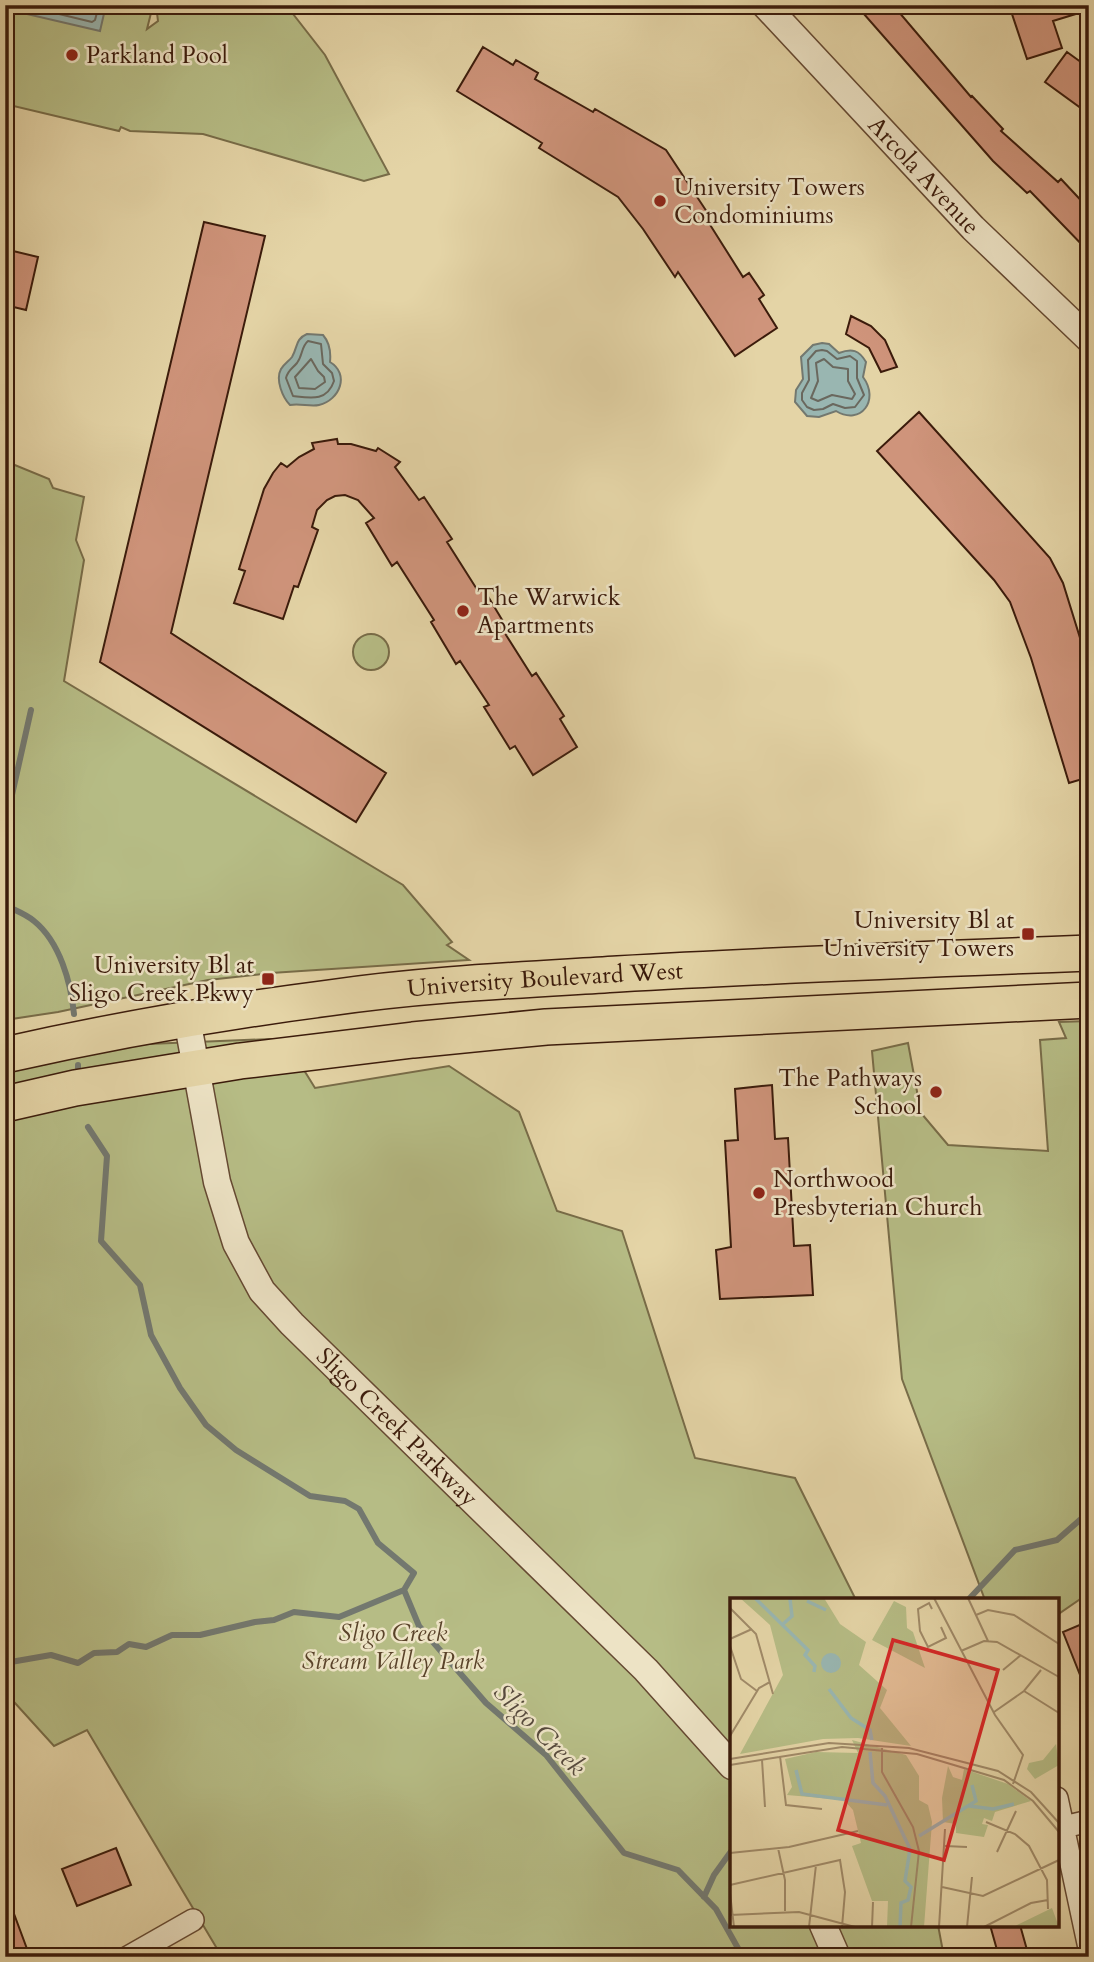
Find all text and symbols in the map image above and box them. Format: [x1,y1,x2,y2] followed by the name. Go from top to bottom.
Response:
[86,39,228,72] place label: Parkland Pool
[64,47,80,63] marker: Parkland Pool
[860,109,987,242] street label: Arcola Avenue
[674,171,865,232] place label: University Towers Condominiums
[652,193,668,209] marker: University Towers Condominiums
[477,581,621,642] place label: The Warwick Apartments
[455,603,471,619] marker: The Warwick Apartments
[823,904,1014,965] place label: University Bl at University Towers
[1020,926,1036,942] marker: University Bl at University Towers
[69,949,254,1010] place label: University Bl at Sligo Creek Pkwy
[406,954,684,1005] street label: University Boulevard West
[260,971,276,987] marker: University Bl at Sligo Creek Pkwy
[778,1062,922,1123] place label: The Pathways School
[928,1084,944,1100] marker: The Pathways School
[773,1163,982,1224] place label: Northwood Presbyterian Church
[751,1185,767,1201] marker: Northwood Presbyterian Church
[309,1340,485,1514] street label: Sligo Creek Parkway
[730,1598,1059,1927] inset map
[302,1617,484,1678] park label: Sligo Creek Stream Valley Park
[486,1675,594,1784] water label: Sligo Creek

